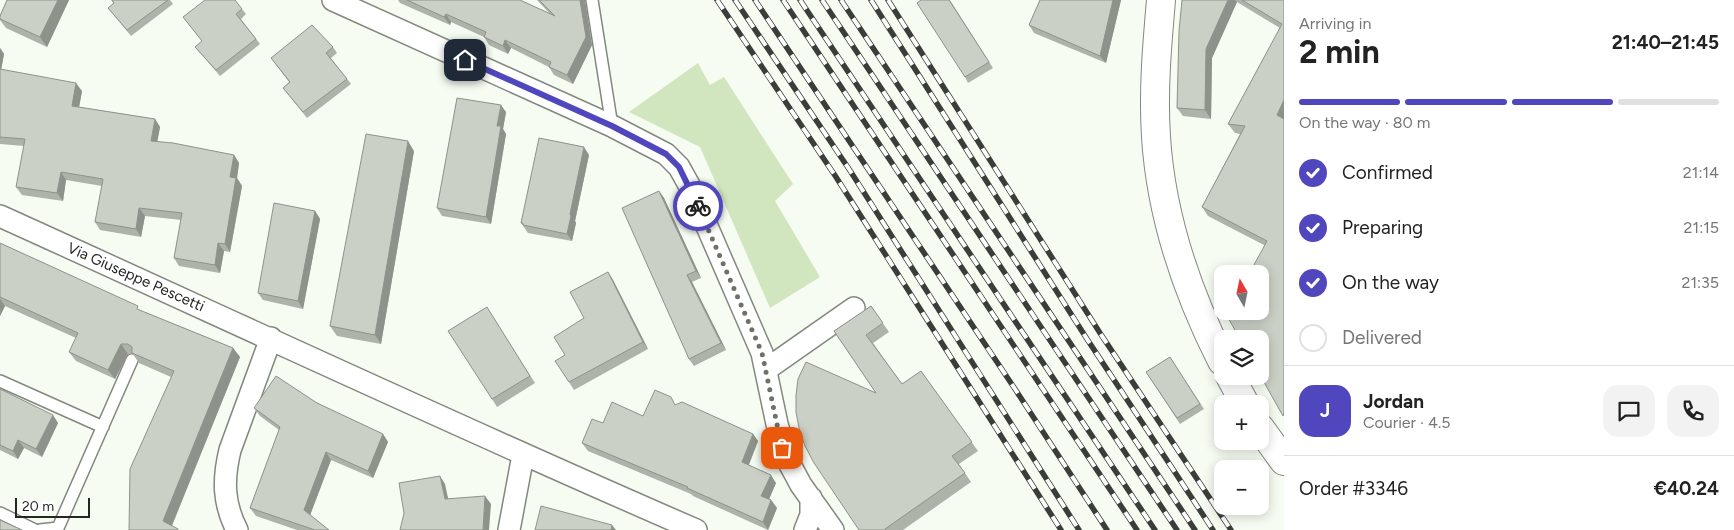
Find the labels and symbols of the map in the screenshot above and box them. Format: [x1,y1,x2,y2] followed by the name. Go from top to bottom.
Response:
[444,39,486,81] pin
[673,181,723,231] courier
[65,239,207,315] street label: Via Giuseppe Pescetti
[1214,265,1269,320] north arrow
[761,427,803,469] pin
[15,495,90,518] scale bar

